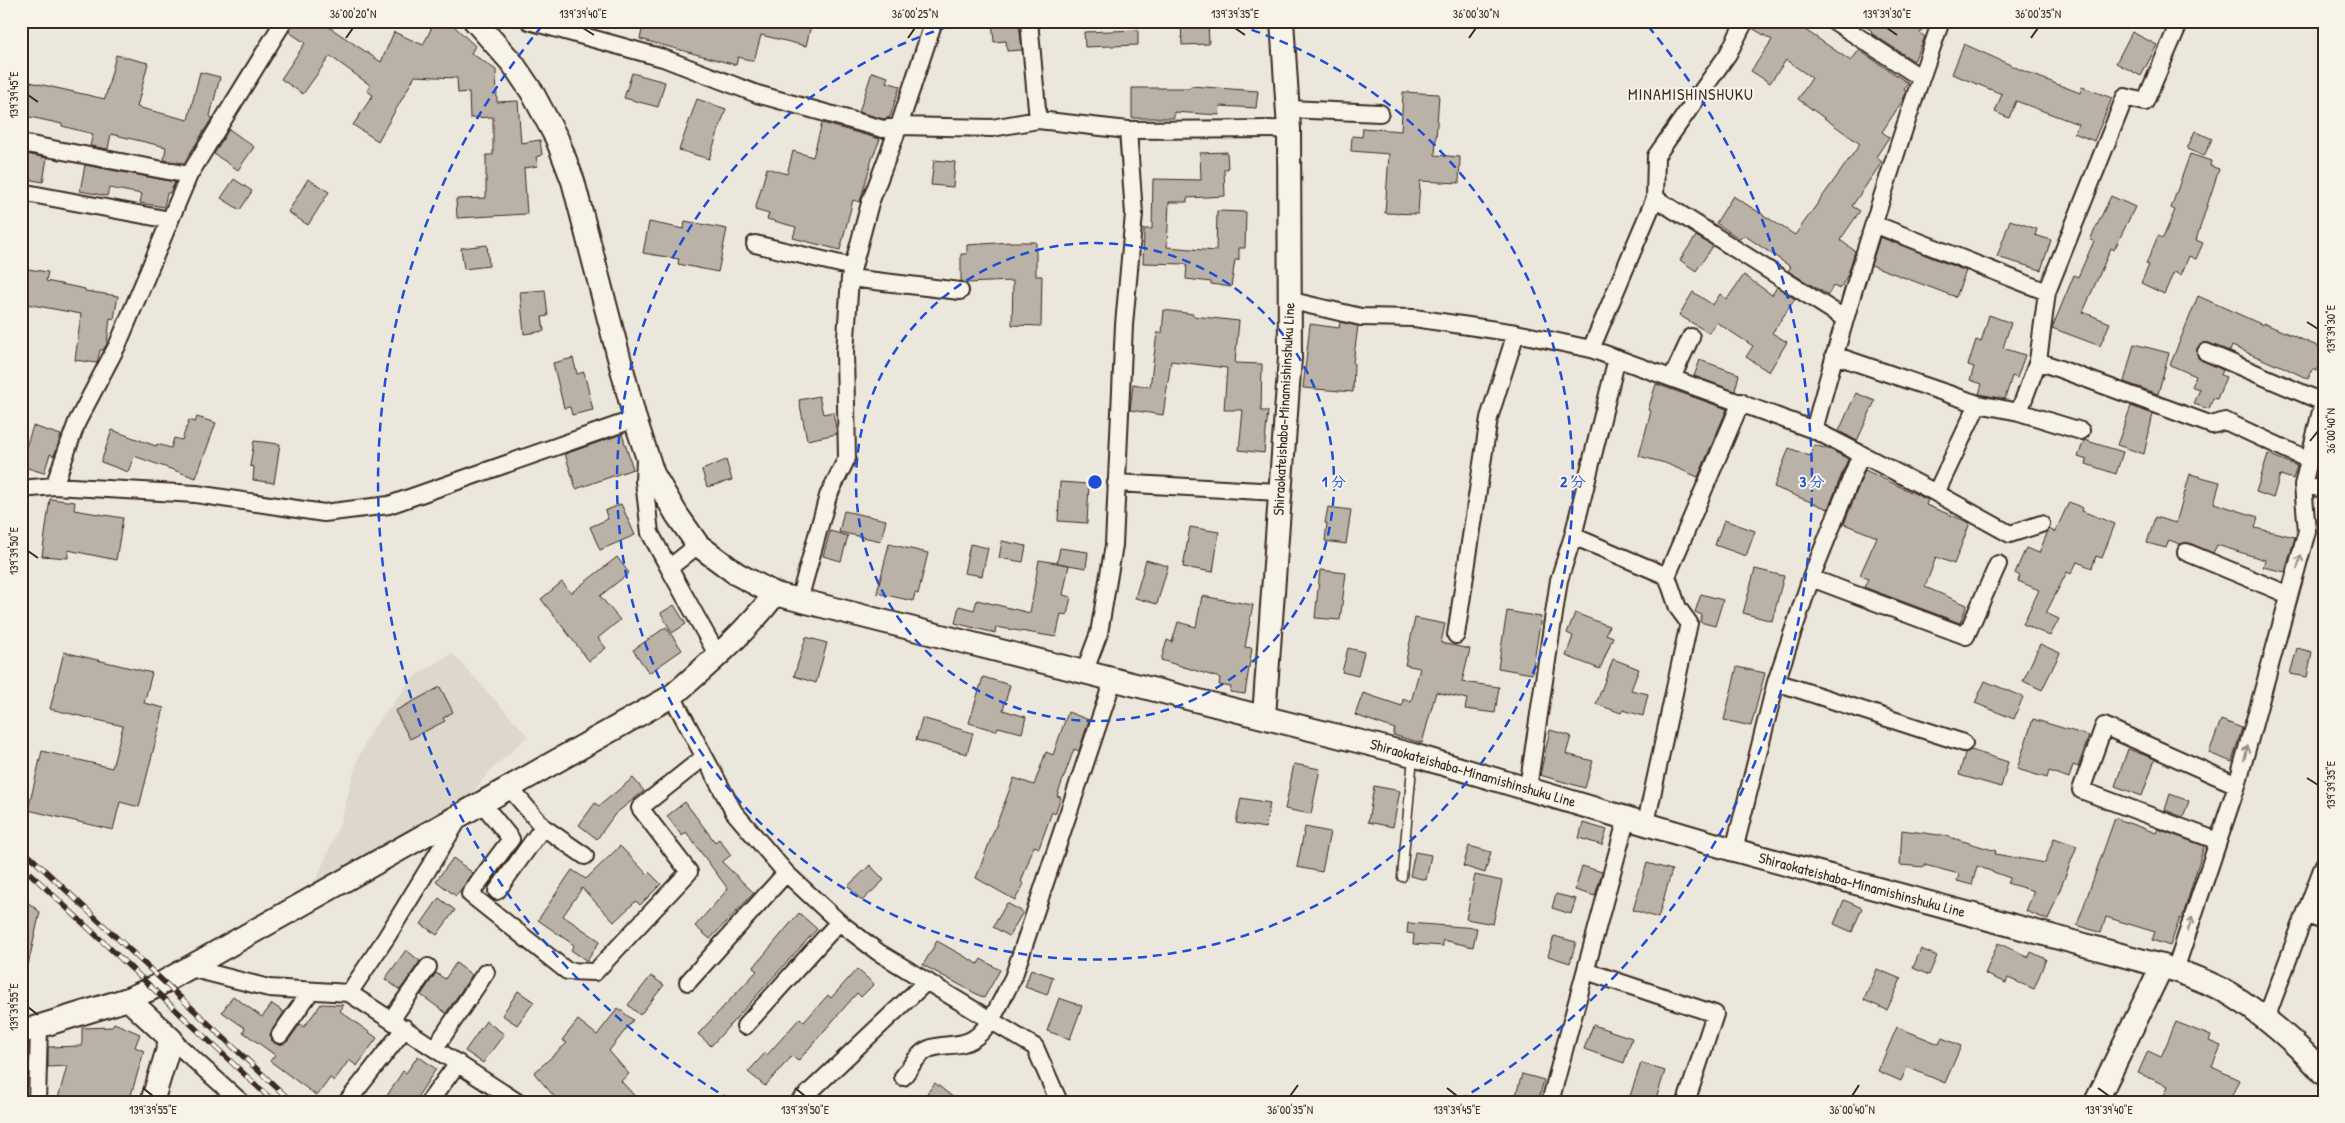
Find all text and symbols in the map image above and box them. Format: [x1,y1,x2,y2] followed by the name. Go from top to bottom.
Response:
[330,5,376,22] text: 36°00'20"N
[559,5,607,22] text: 139°39'40"E
[892,5,938,22] text: 36°00'25"N
[1211,5,1260,22] text: 139°39'35"E
[1453,5,1499,22] text: 36°00'30"N
[1863,5,1912,22] text: 139°39'30"E
[2015,5,2061,22] text: 36°00'35"N
[5,71,22,119] text: 139°39'45"E
[1628,83,1754,105] district label: MINAMISHINSHUKU
[1267,302,1300,516] street label: Shiraokateishaba-Minamishinshuku Line
[2322,304,2339,353] text: 139°39'30"E
[2322,408,2339,454] text: 36°00'40"N
[1322,471,1346,492] text: 1 分
[1560,471,1586,492] text: 2 分
[1799,471,1825,492] text: 3 分
[1086,473,1104,491] centre of rings
[5,526,22,575] text: 139°39'50"E
[2294,555,2304,571] one-way arrow
[1368,733,1578,812] street label: Shiraokateishaba-Minamishinshuku Line
[2242,745,2252,761] one-way arrow
[2322,760,2339,809] text: 139°39'35"E
[1757,847,1968,922] street label: Shiraokateishaba-Minamishinshuku Line
[2185,916,2195,932] one-way arrow
[5,982,22,1031] text: 139°39'55"E
[129,1101,178,1118] text: 139°39'55"E
[781,1101,830,1118] text: 139°39'50"E
[1267,1101,1313,1118] text: 36°00'35"N
[1433,1101,1481,1118] text: 139°39'45"E
[1829,1101,1875,1118] text: 36°00'40"N
[2085,1101,2133,1118] text: 139°39'40"E

